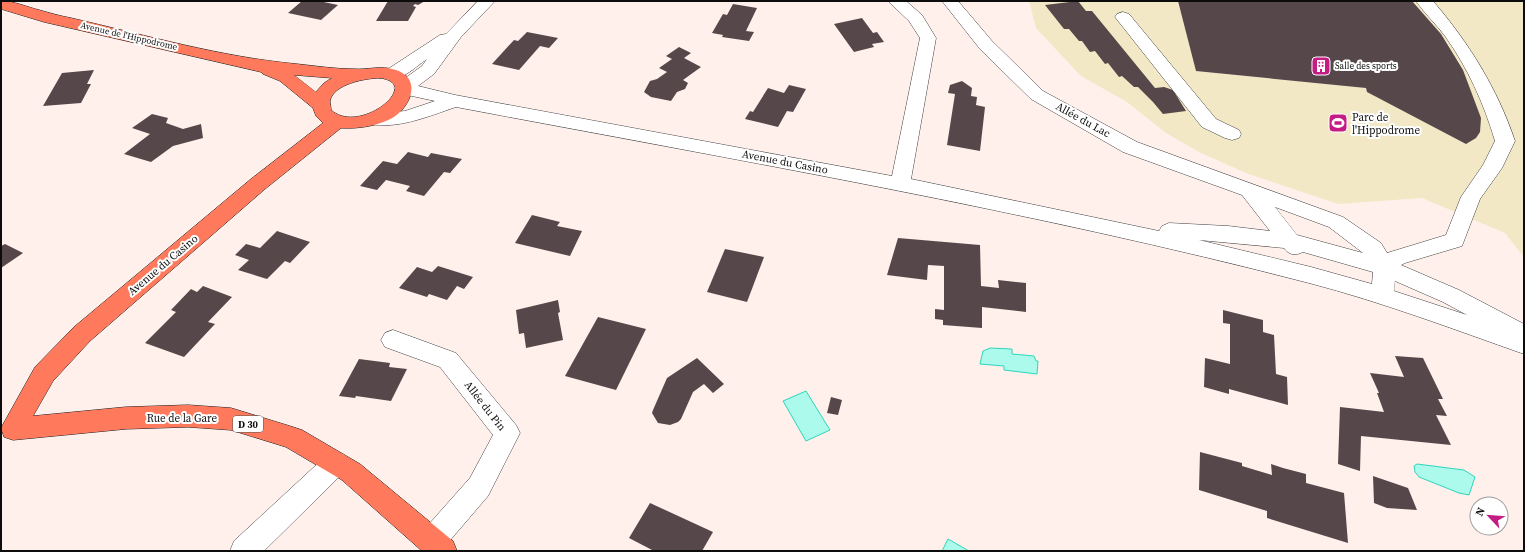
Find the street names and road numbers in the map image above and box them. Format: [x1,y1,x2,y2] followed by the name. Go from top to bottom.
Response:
[79,19,179,53] street label: Avenue de l'Hippodrome
[1053,99,1114,141] street label: Allée du Lac
[741,146,829,178] street label: Avenue du Casino
[125,231,201,299] street label: Avenue du Casino
[461,378,509,434] street label: Allée du Pin
[147,411,218,426] street label: Rue de la Gare
[233,416,263,432] road number: D 30

